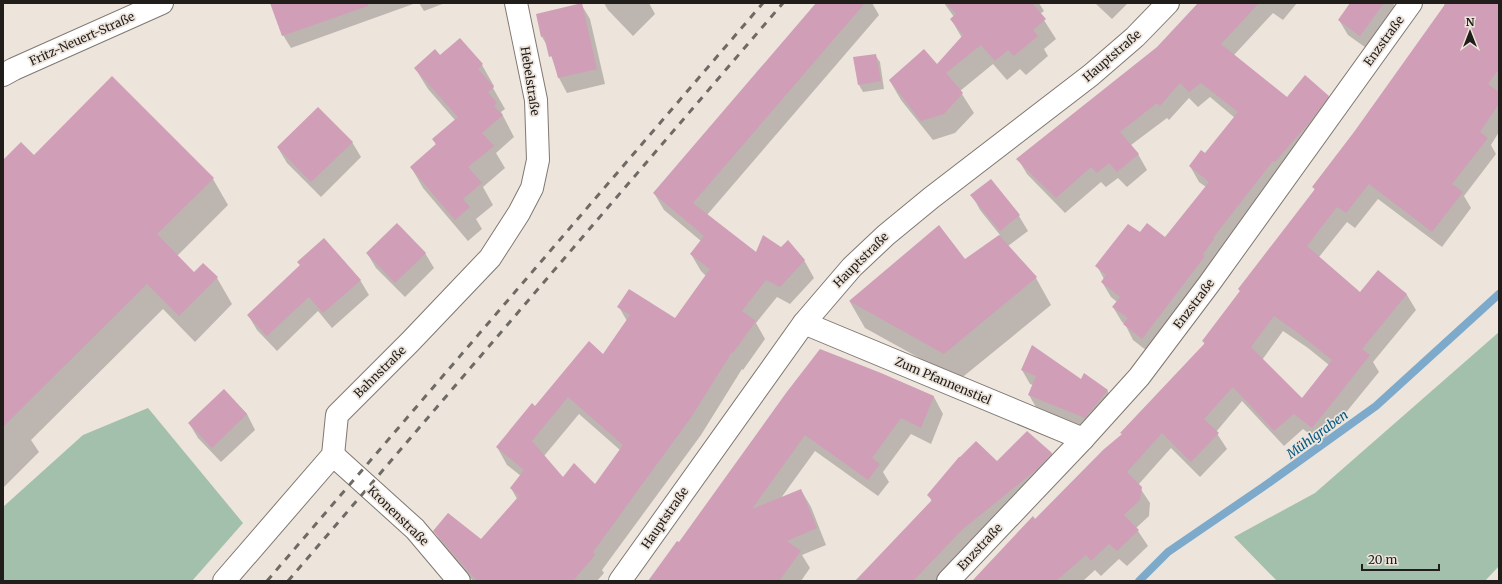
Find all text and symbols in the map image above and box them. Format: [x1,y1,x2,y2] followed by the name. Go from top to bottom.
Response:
[27,9,137,68] street label: Fritz-Neuert-Straße
[1450,12,1490,52] north arrow
[1360,13,1407,69] street label: Enzstraße
[1466,15,1475,29] text: N
[1080,26,1144,85] street label: Hauptstraße
[518,45,543,117] street label: Hebelstraße
[830,229,891,290] street label: Hauptstraße
[1170,276,1217,332] street label: Enzstraße
[351,343,409,401] street label: Bahnstraße
[893,354,994,408] street label: Zum Pfannenstiel
[1282,406,1352,463] water label: Mühlgraben
[365,483,432,549] street label: Kronenstraße
[638,484,691,551] street label: Hauptstraße
[954,520,1005,573] street label: Enzstraße
[1362,546,1439,572] scale bar
[1368,552,1397,567] text: 20 m

